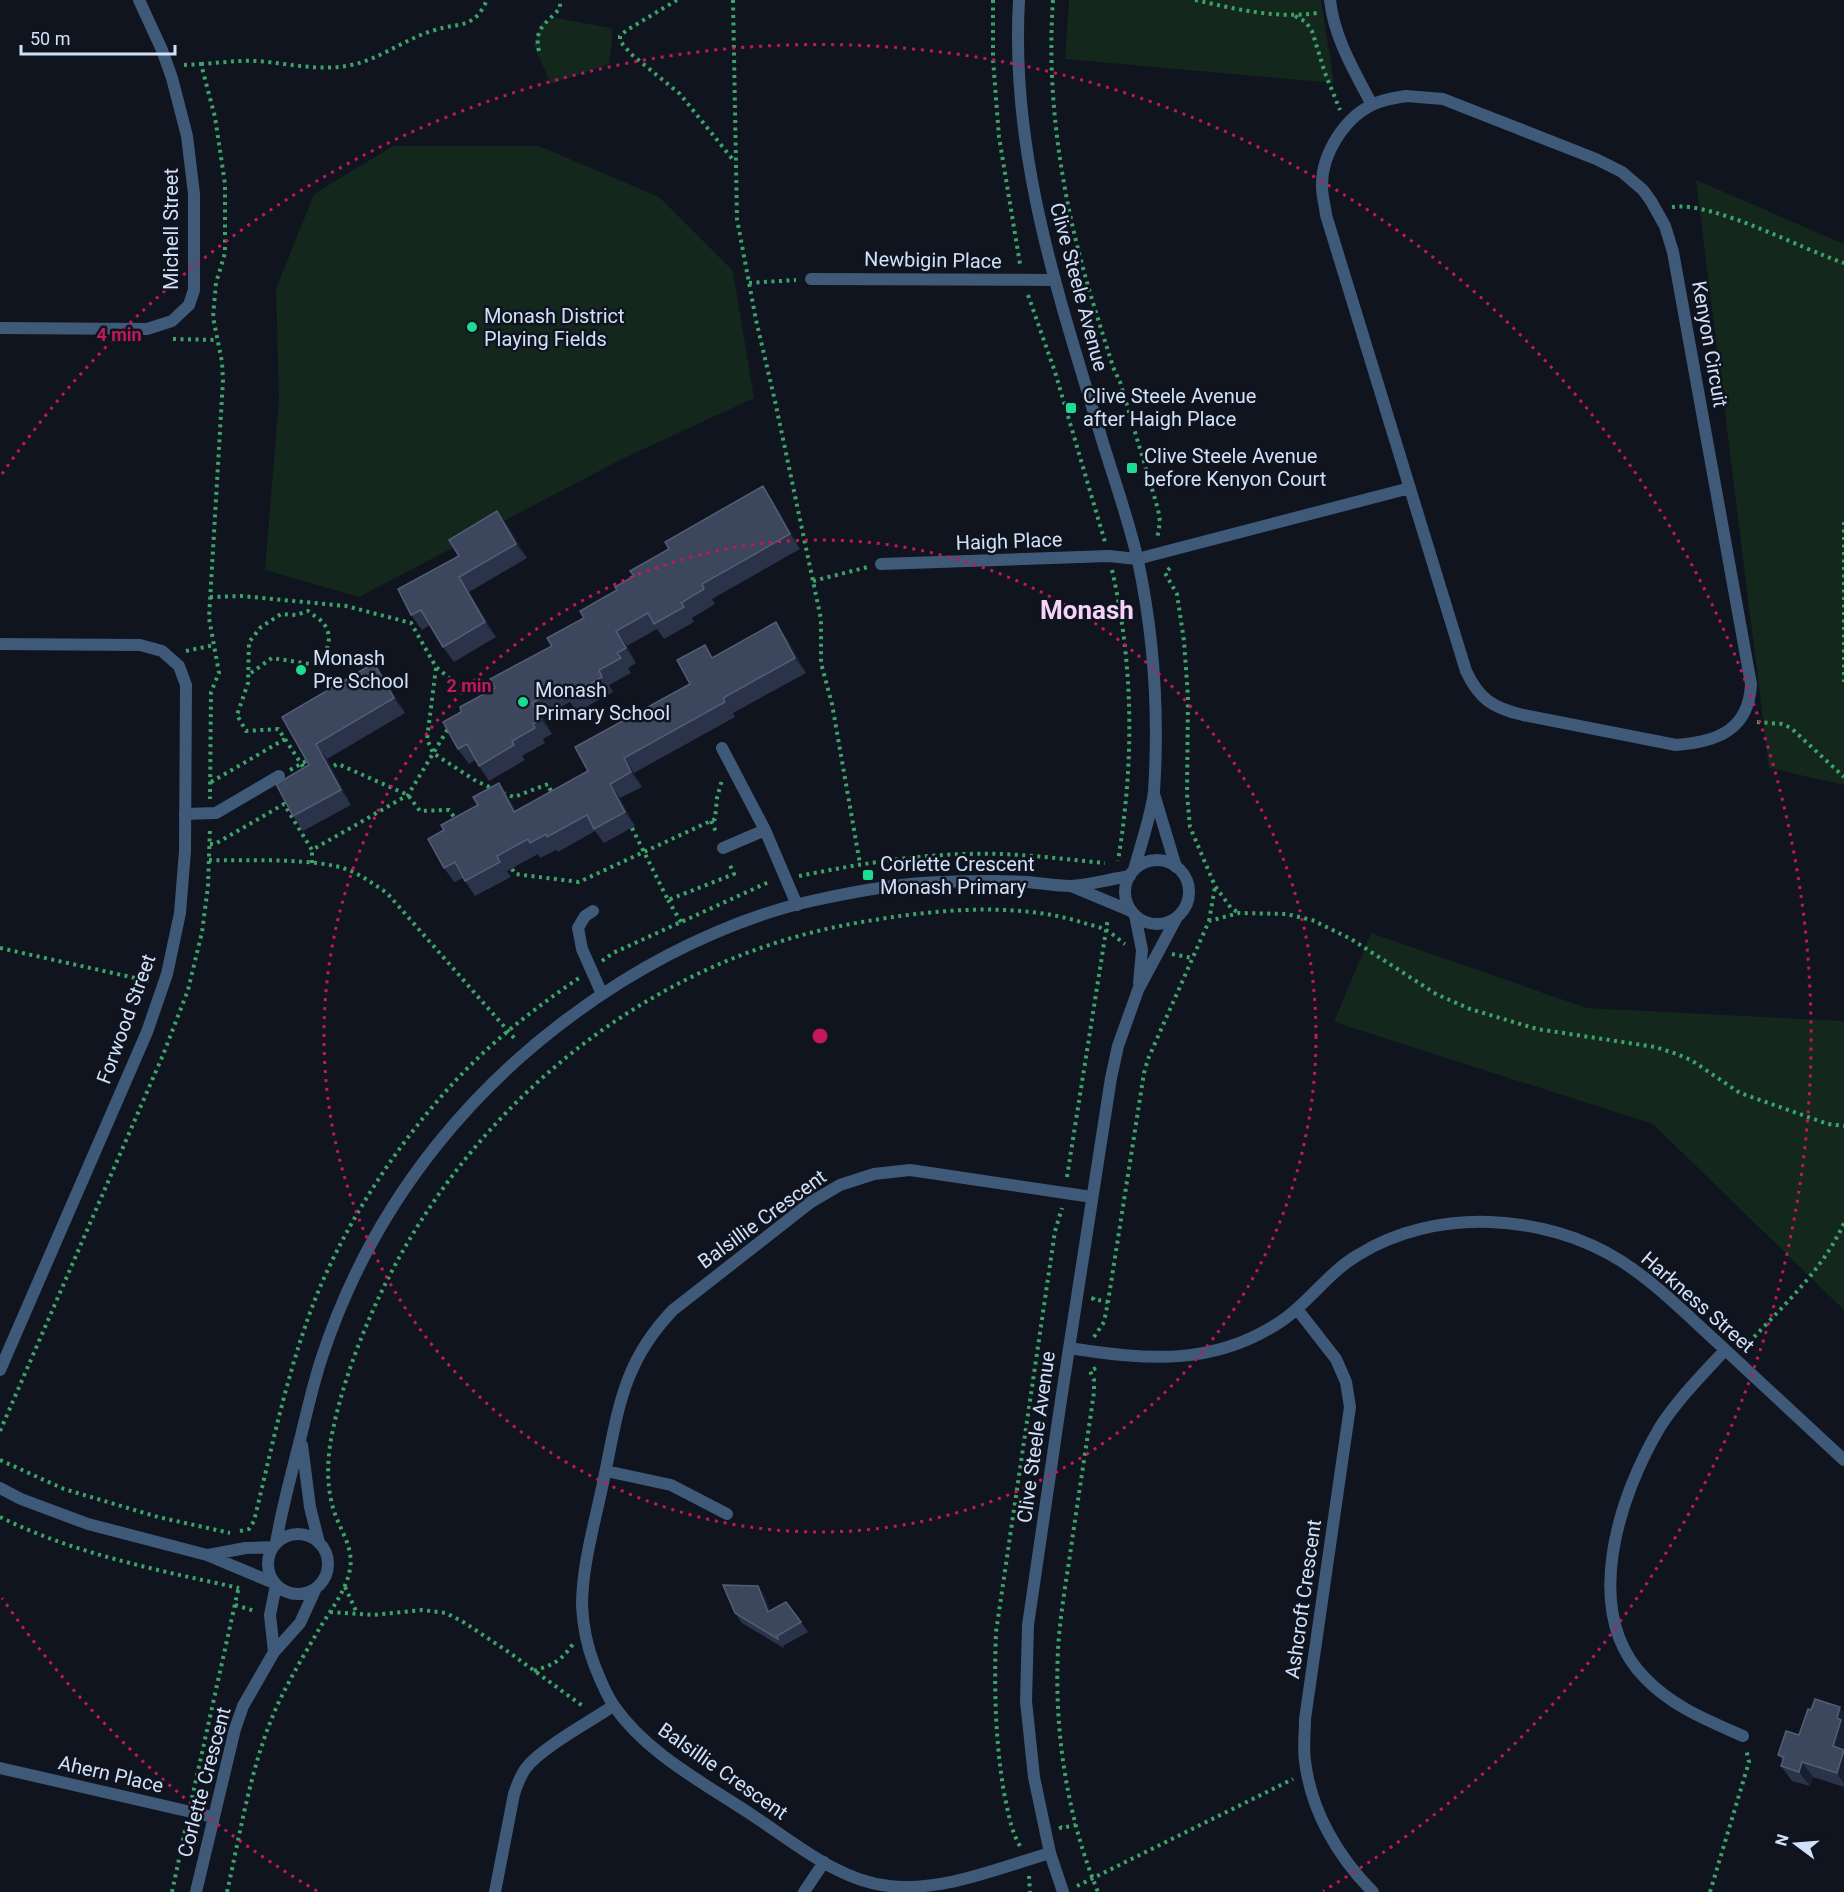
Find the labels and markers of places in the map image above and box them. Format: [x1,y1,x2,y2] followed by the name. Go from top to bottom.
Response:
[484,304,625,351] place label: Monash District Playing Fields
[465,320,479,334] marker: Monash District Playing Fields
[1083,384,1256,431] place label: Clive Steele Avenue after Haigh Place
[1064,401,1078,415] marker: Clive Steele Avenue after Haigh Place
[1144,444,1326,491] place label: Clive Steele Avenue before Kenyon Court
[1125,461,1139,475] marker: Clive Steele Avenue before Kenyon Court
[313,646,409,693] place label: Monash Pre School
[294,663,308,677] marker: Monash Pre School
[535,678,670,725] place label: Monash Primary School
[516,695,530,709] marker: Monash Primary School
[880,852,1035,899] place label: Corlette Crescent Monash Primary
[861,868,875,882] marker: Corlette Crescent Monash Primary
[810,1026,830,1046] centre of rings

